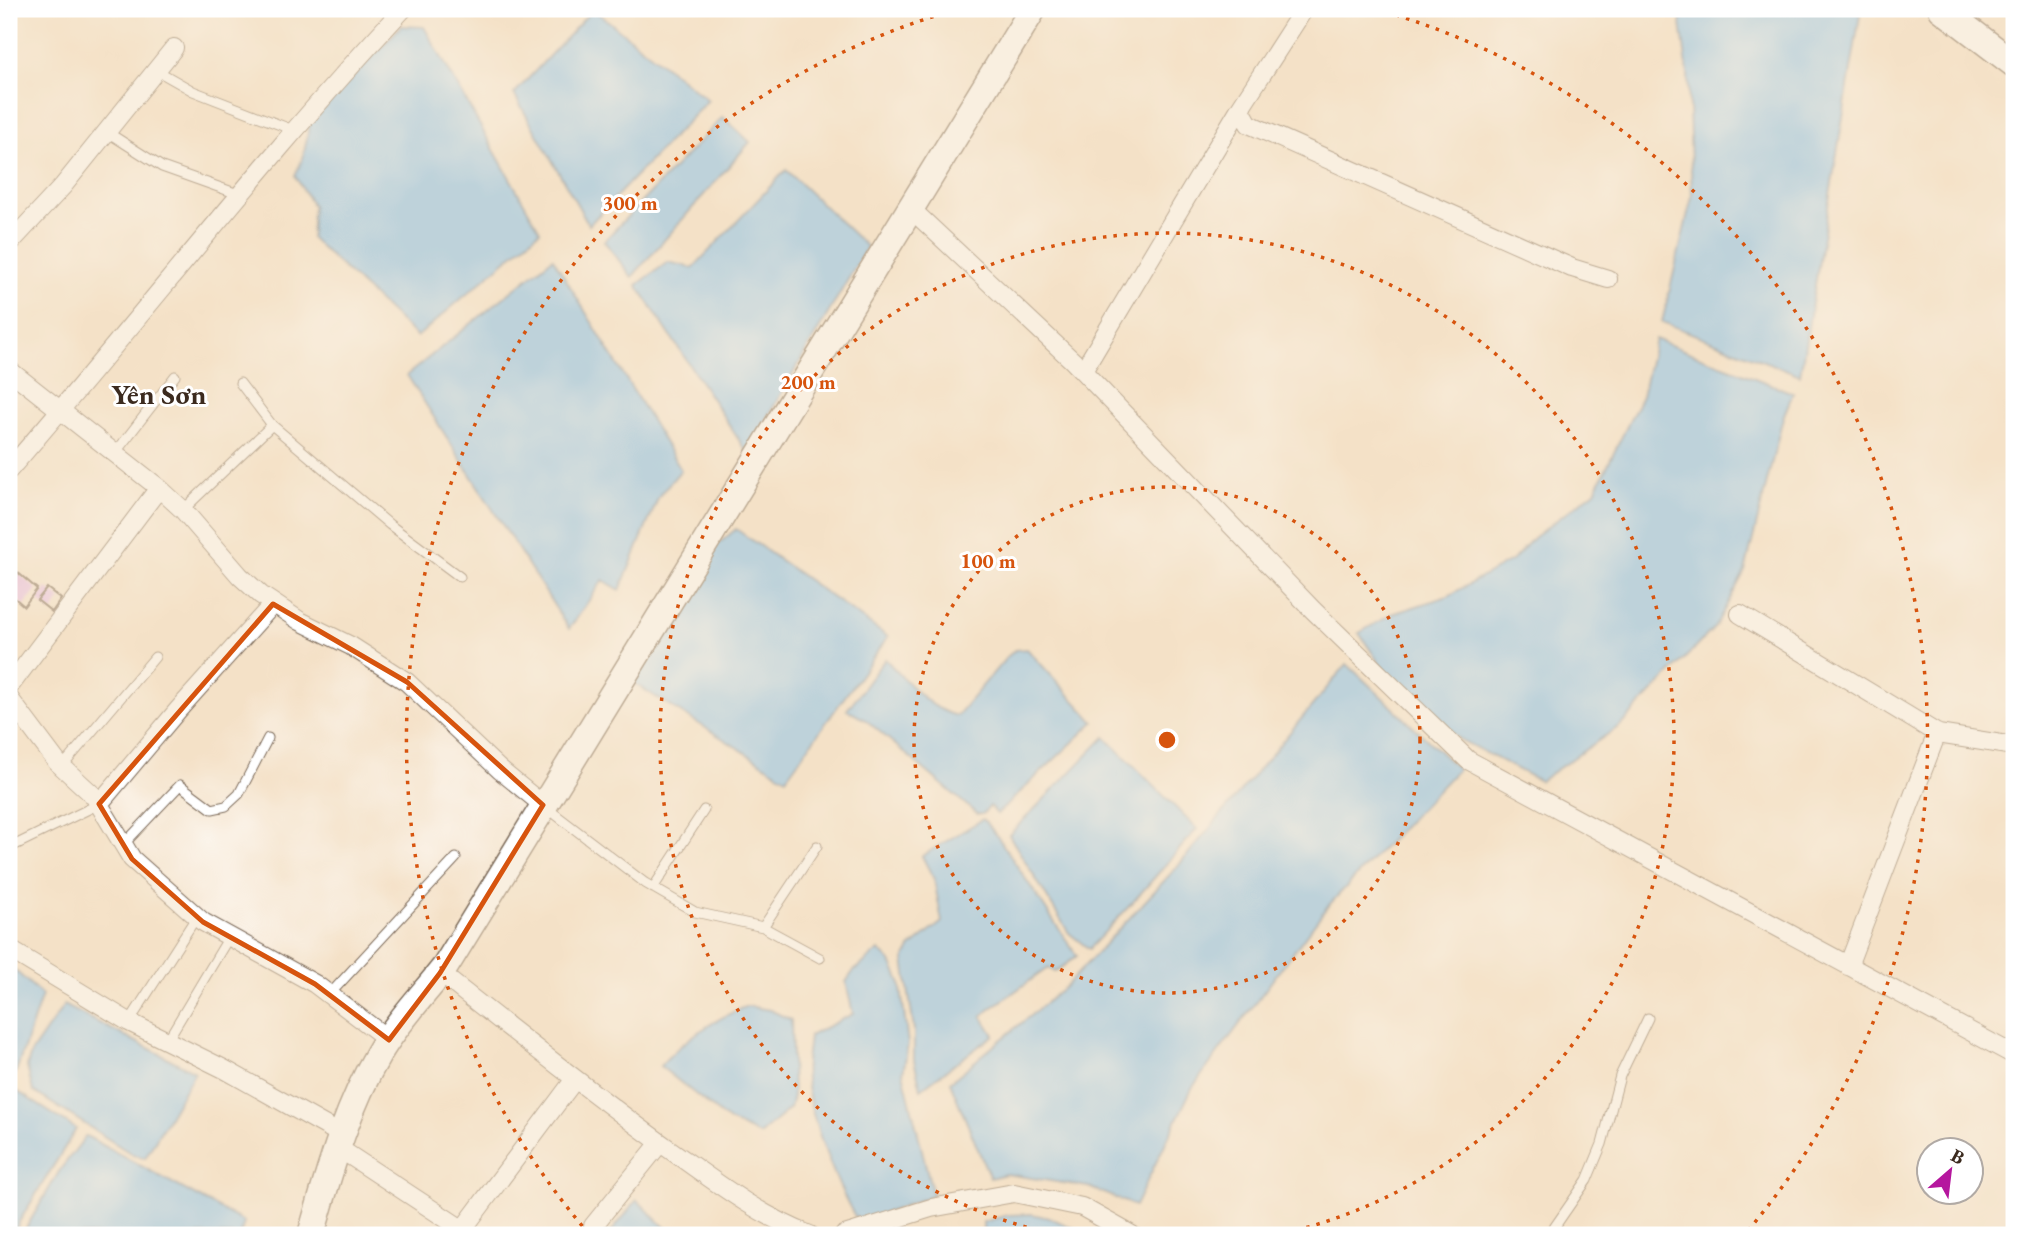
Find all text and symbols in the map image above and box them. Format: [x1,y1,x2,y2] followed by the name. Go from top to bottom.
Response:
[602,189,658,216] text: 300 m
[780,368,836,395] text: 200 m
[112,376,207,412] district label: Yên Sơn
[960,547,1016,574] text: 100 m
[1155,728,1179,752] centre of rings
[1914,1136,1984,1206] north arrow
[1947,1143,1969,1170] text: B

